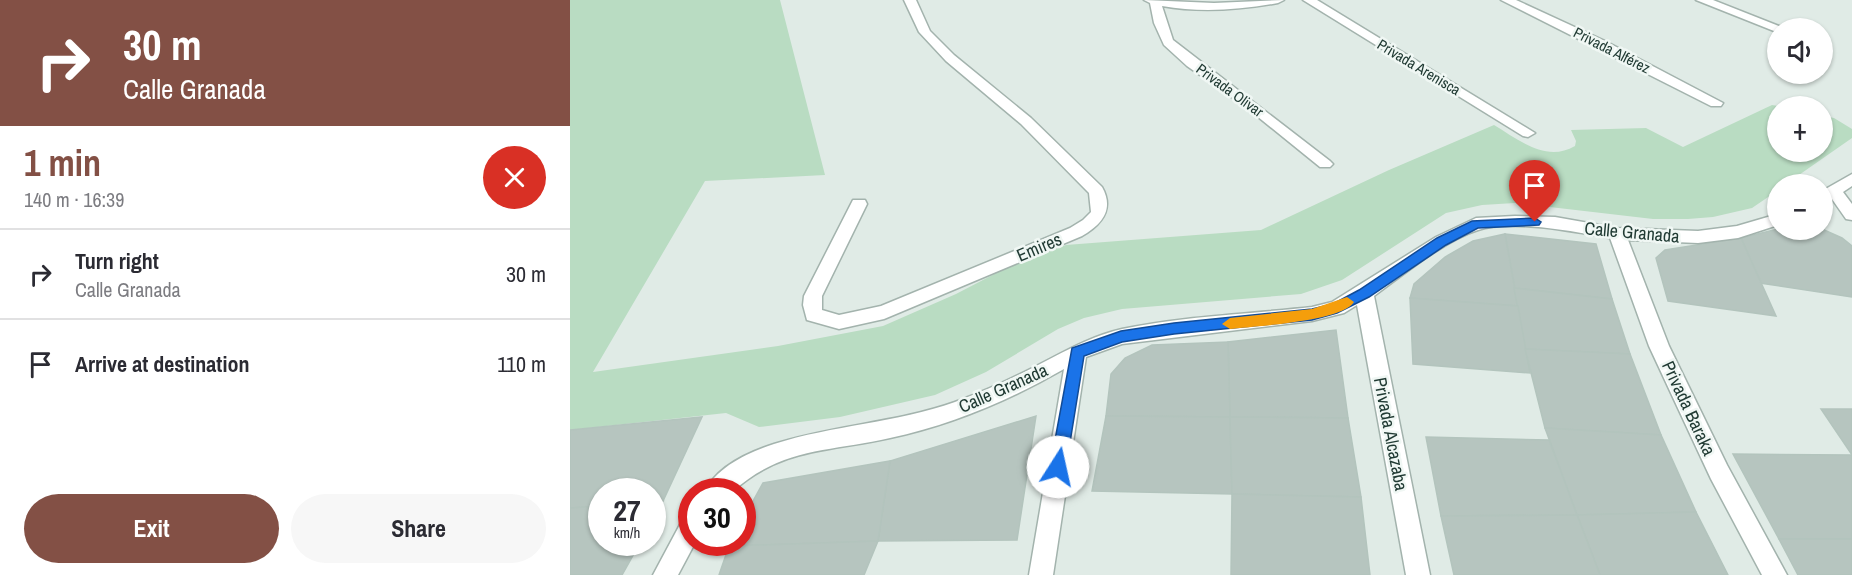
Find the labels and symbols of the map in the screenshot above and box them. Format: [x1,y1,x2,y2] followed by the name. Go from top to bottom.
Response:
[1570,22,1654,78] street label: Privada Alférez
[1373,34,1465,100] street label: Privada Arenisca
[1192,58,1268,122] street label: Privada Olivar
[1509,160,1560,222] pin
[1584,215,1680,249] street label: Calle Granada
[1013,226,1065,268] street label: Emires
[954,357,1052,419] street label: Calle Granada
[1656,357,1722,459] street label: Privada Baraka
[1368,375,1414,493] street label: Privada Alcazaba
[1026,435,1090,499] position arrow
[678,478,756,556] speed limit sign: 30

